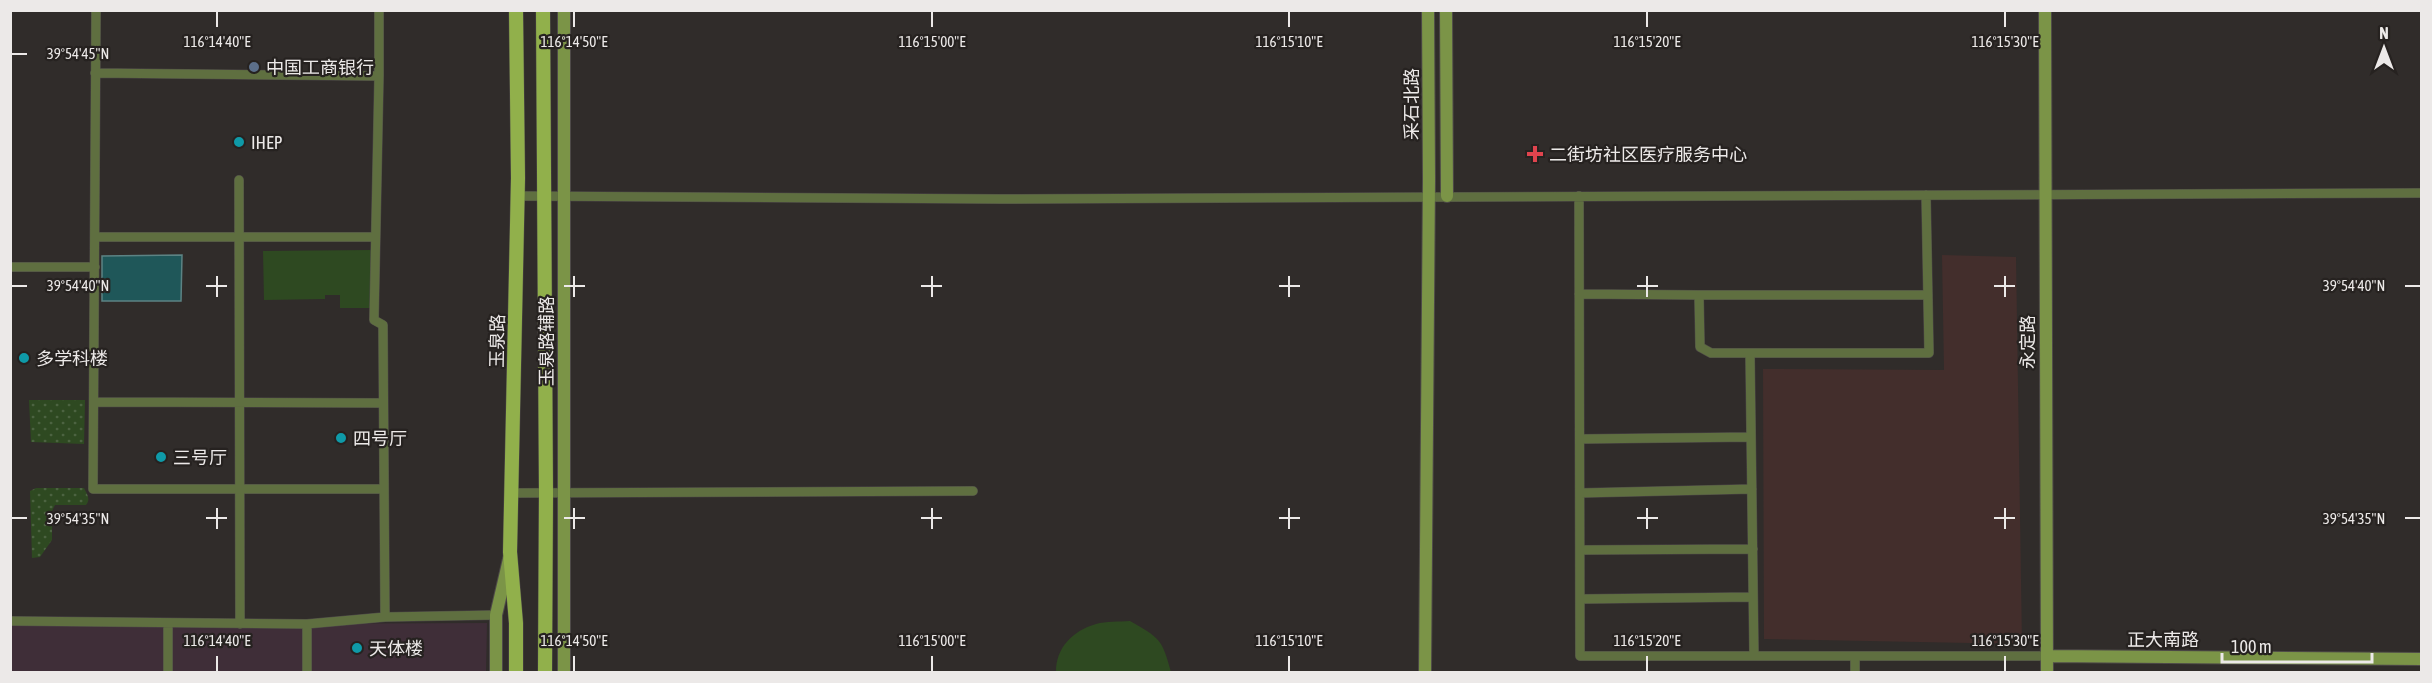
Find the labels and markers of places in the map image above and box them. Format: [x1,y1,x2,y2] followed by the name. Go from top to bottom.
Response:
[266,57,374,78] place label: 中国工商银行
[247,60,261,74] marker: 中国工商银行
[251,132,283,153] place label: IHEP
[232,135,246,149] marker: IHEP
[1549,144,1747,165] place label: 二街坊社区医疗服务中心
[1526,145,1544,163] marker: 二街坊社区医疗服务中心
[36,348,108,369] place label: 多学科楼
[17,351,31,365] marker: 多学科楼
[353,428,407,449] place label: 四号厅
[334,431,348,445] marker: 四号厅
[173,447,227,468] place label: 三号厅
[154,450,168,464] marker: 三号厅
[369,638,423,659] place label: 天体楼
[350,641,364,655] marker: 天体楼

